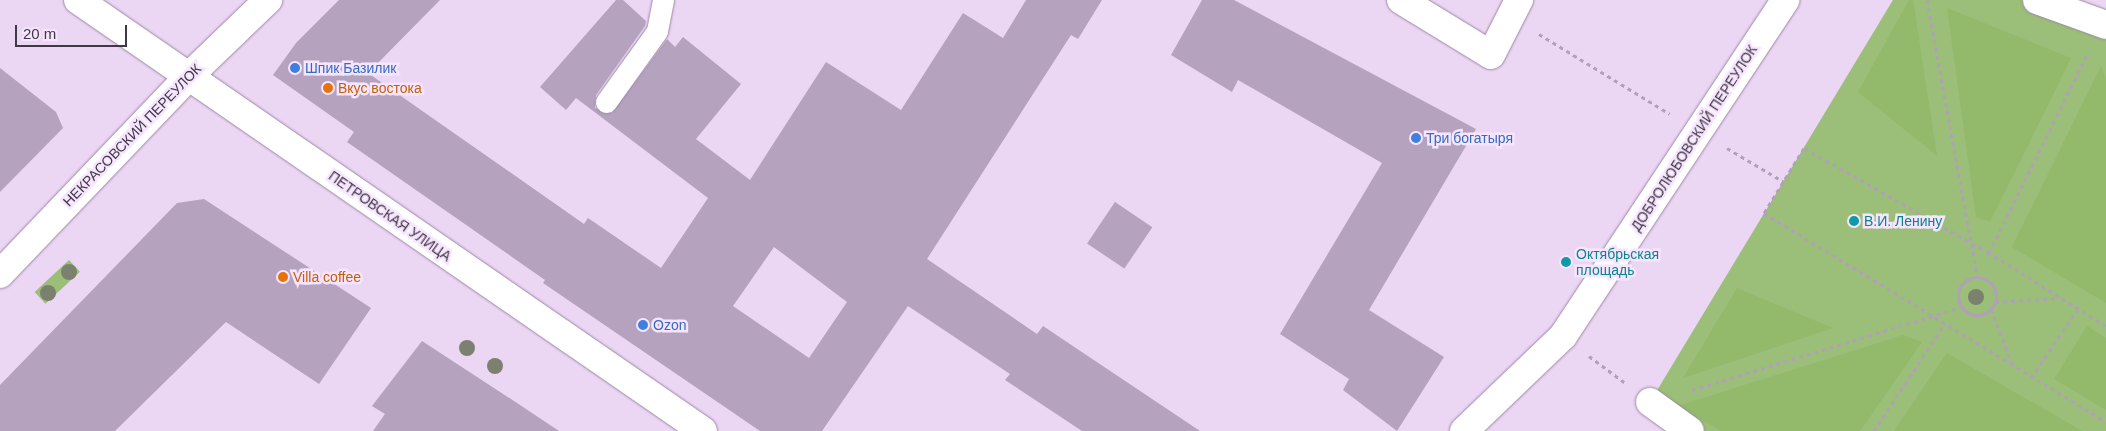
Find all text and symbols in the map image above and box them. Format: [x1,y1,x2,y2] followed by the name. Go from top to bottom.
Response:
[18,15,130,47] scale bar
[23,25,56,42] text: 20 m
[1627,42,1761,234] street label: ДОБРОЛЮБОВСКИЙ ПЕРЕУЛОК
[59,60,205,210] street label: НЕКРАСОВСКИЙ ПЕРЕУЛОК
[305,60,396,76] place label: Шпик Базилик
[289,62,301,74] marker: Шпик Базилик
[338,80,422,96] place label: Вкус востока
[322,82,334,94] marker: Вкус востока
[1426,130,1513,146] place label: Три богатыря
[1410,132,1422,144] marker: Три богатыря
[325,167,455,265] street label: ПЕТРОВСКАЯ УЛИЦА
[1864,213,1942,229] place label: В.И. Ленину
[1848,215,1860,227] marker: В.И. Ленину
[1576,246,1659,278] place label: Октябрьская площадь
[1560,256,1572,268] marker: Октябрьская площадь
[293,269,361,285] place label: Villa coffee
[277,271,289,283] marker: Villa coffee
[653,317,686,333] place label: Ozon
[637,319,649,331] marker: Ozon

